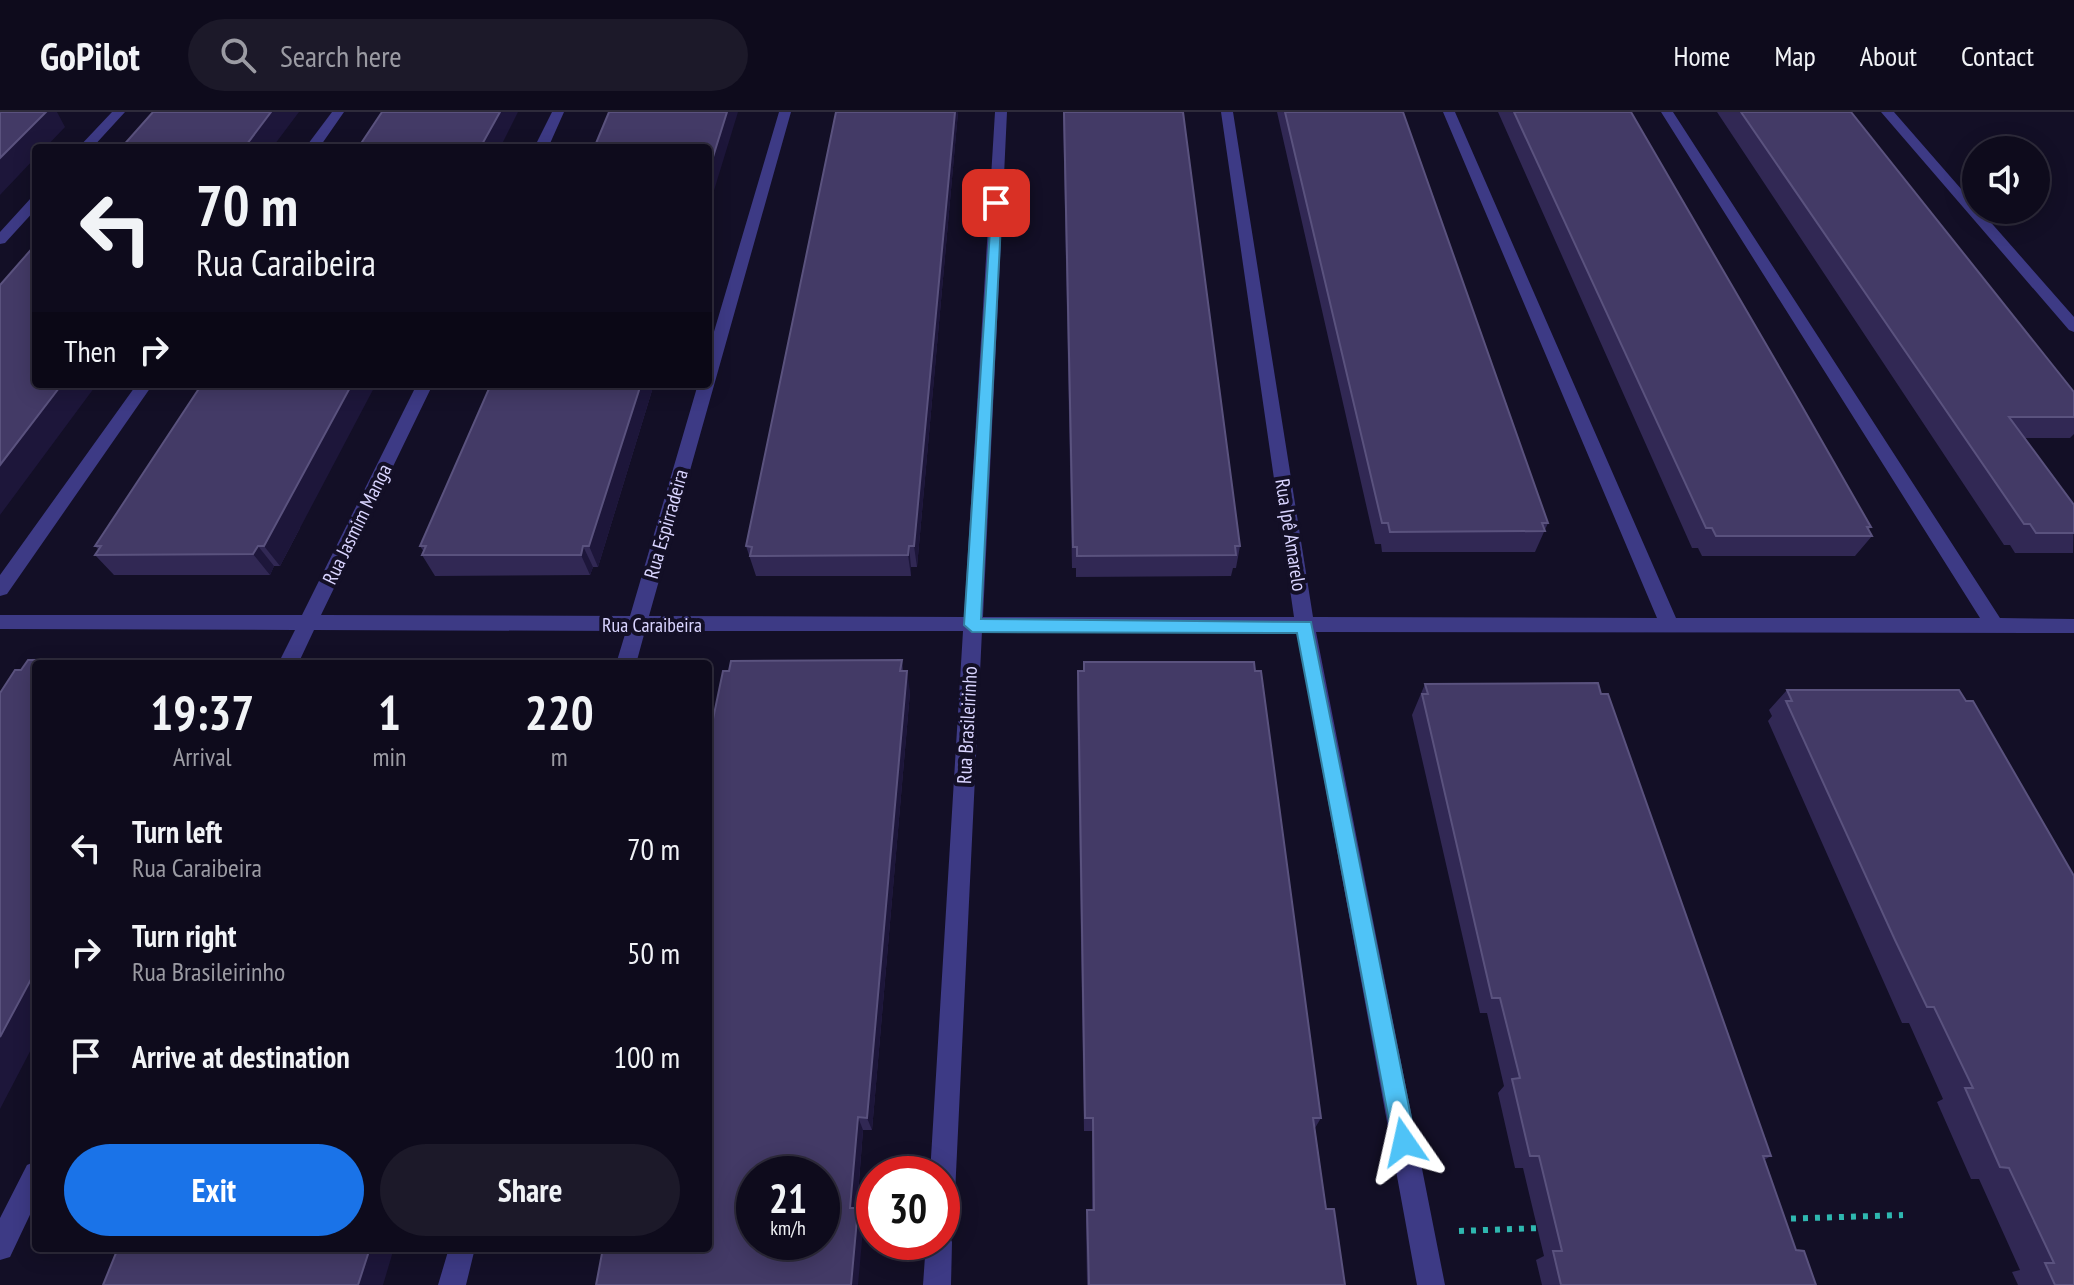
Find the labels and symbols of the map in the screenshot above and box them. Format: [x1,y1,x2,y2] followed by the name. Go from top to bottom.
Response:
[962,169,1030,237] pin
[317,459,397,589] street label: Rua Jasmim Manga
[638,466,694,582] street label: Rua Espirradeira
[1269,477,1313,593] street label: Rua Ipê Amarelo
[602,612,702,638] street label: Rua Caraibeira
[951,665,983,785] street label: Rua Brasileirinho
[1362,1100,1446,1184] position arrow
[856,1156,960,1260] speed limit sign: 30

